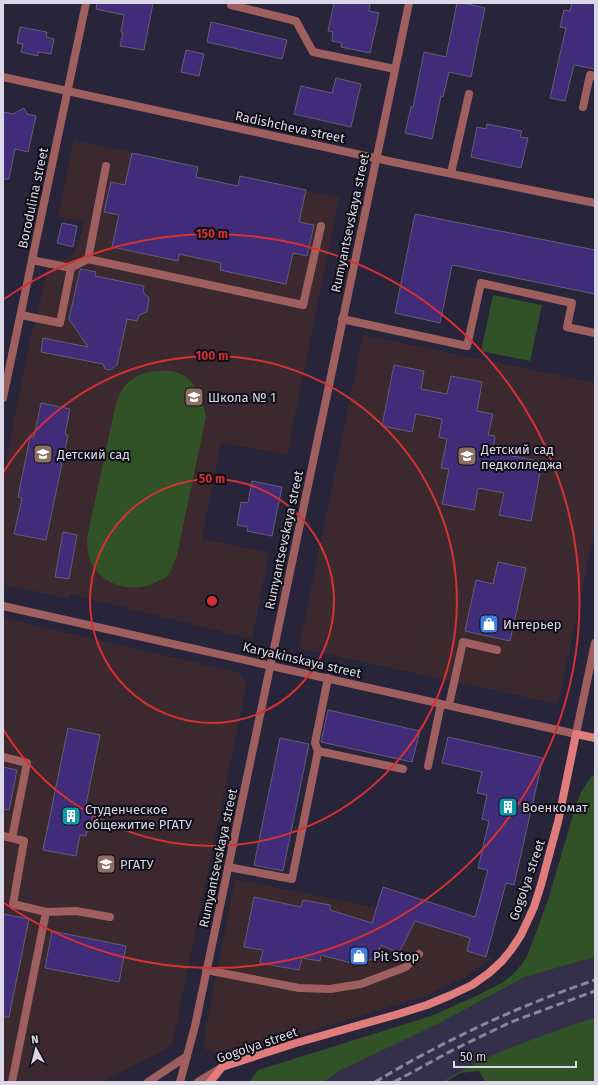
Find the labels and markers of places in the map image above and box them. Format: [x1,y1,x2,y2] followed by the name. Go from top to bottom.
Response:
[183,386,205,408] school or university icon: Школа № 1
[208,390,276,405] place label: Школа № 1
[480,442,562,472] place label: Детский сад педколледжа
[32,443,54,465] school or university icon: Детский сад
[456,445,478,467] school or university icon: Детский сад педколледжа
[56,447,130,462] place label: Детский сад
[205,594,219,608] centre of rings
[478,613,500,635] shop icon: Интерьер
[503,617,561,632] place label: Интерьер
[497,796,519,818] building icon: Военкомат
[522,800,588,815] place label: Военкомат
[85,802,193,832] place label: Студенческое общежитие РГАТУ
[60,805,82,827] building icon: Студенческое общежитие РГАТУ
[95,853,117,875] school or university icon: РГАТУ
[120,857,154,872] place label: РГАТУ
[348,945,370,967] shop icon: Pit Stop
[373,949,419,964] place label: Pit Stop

